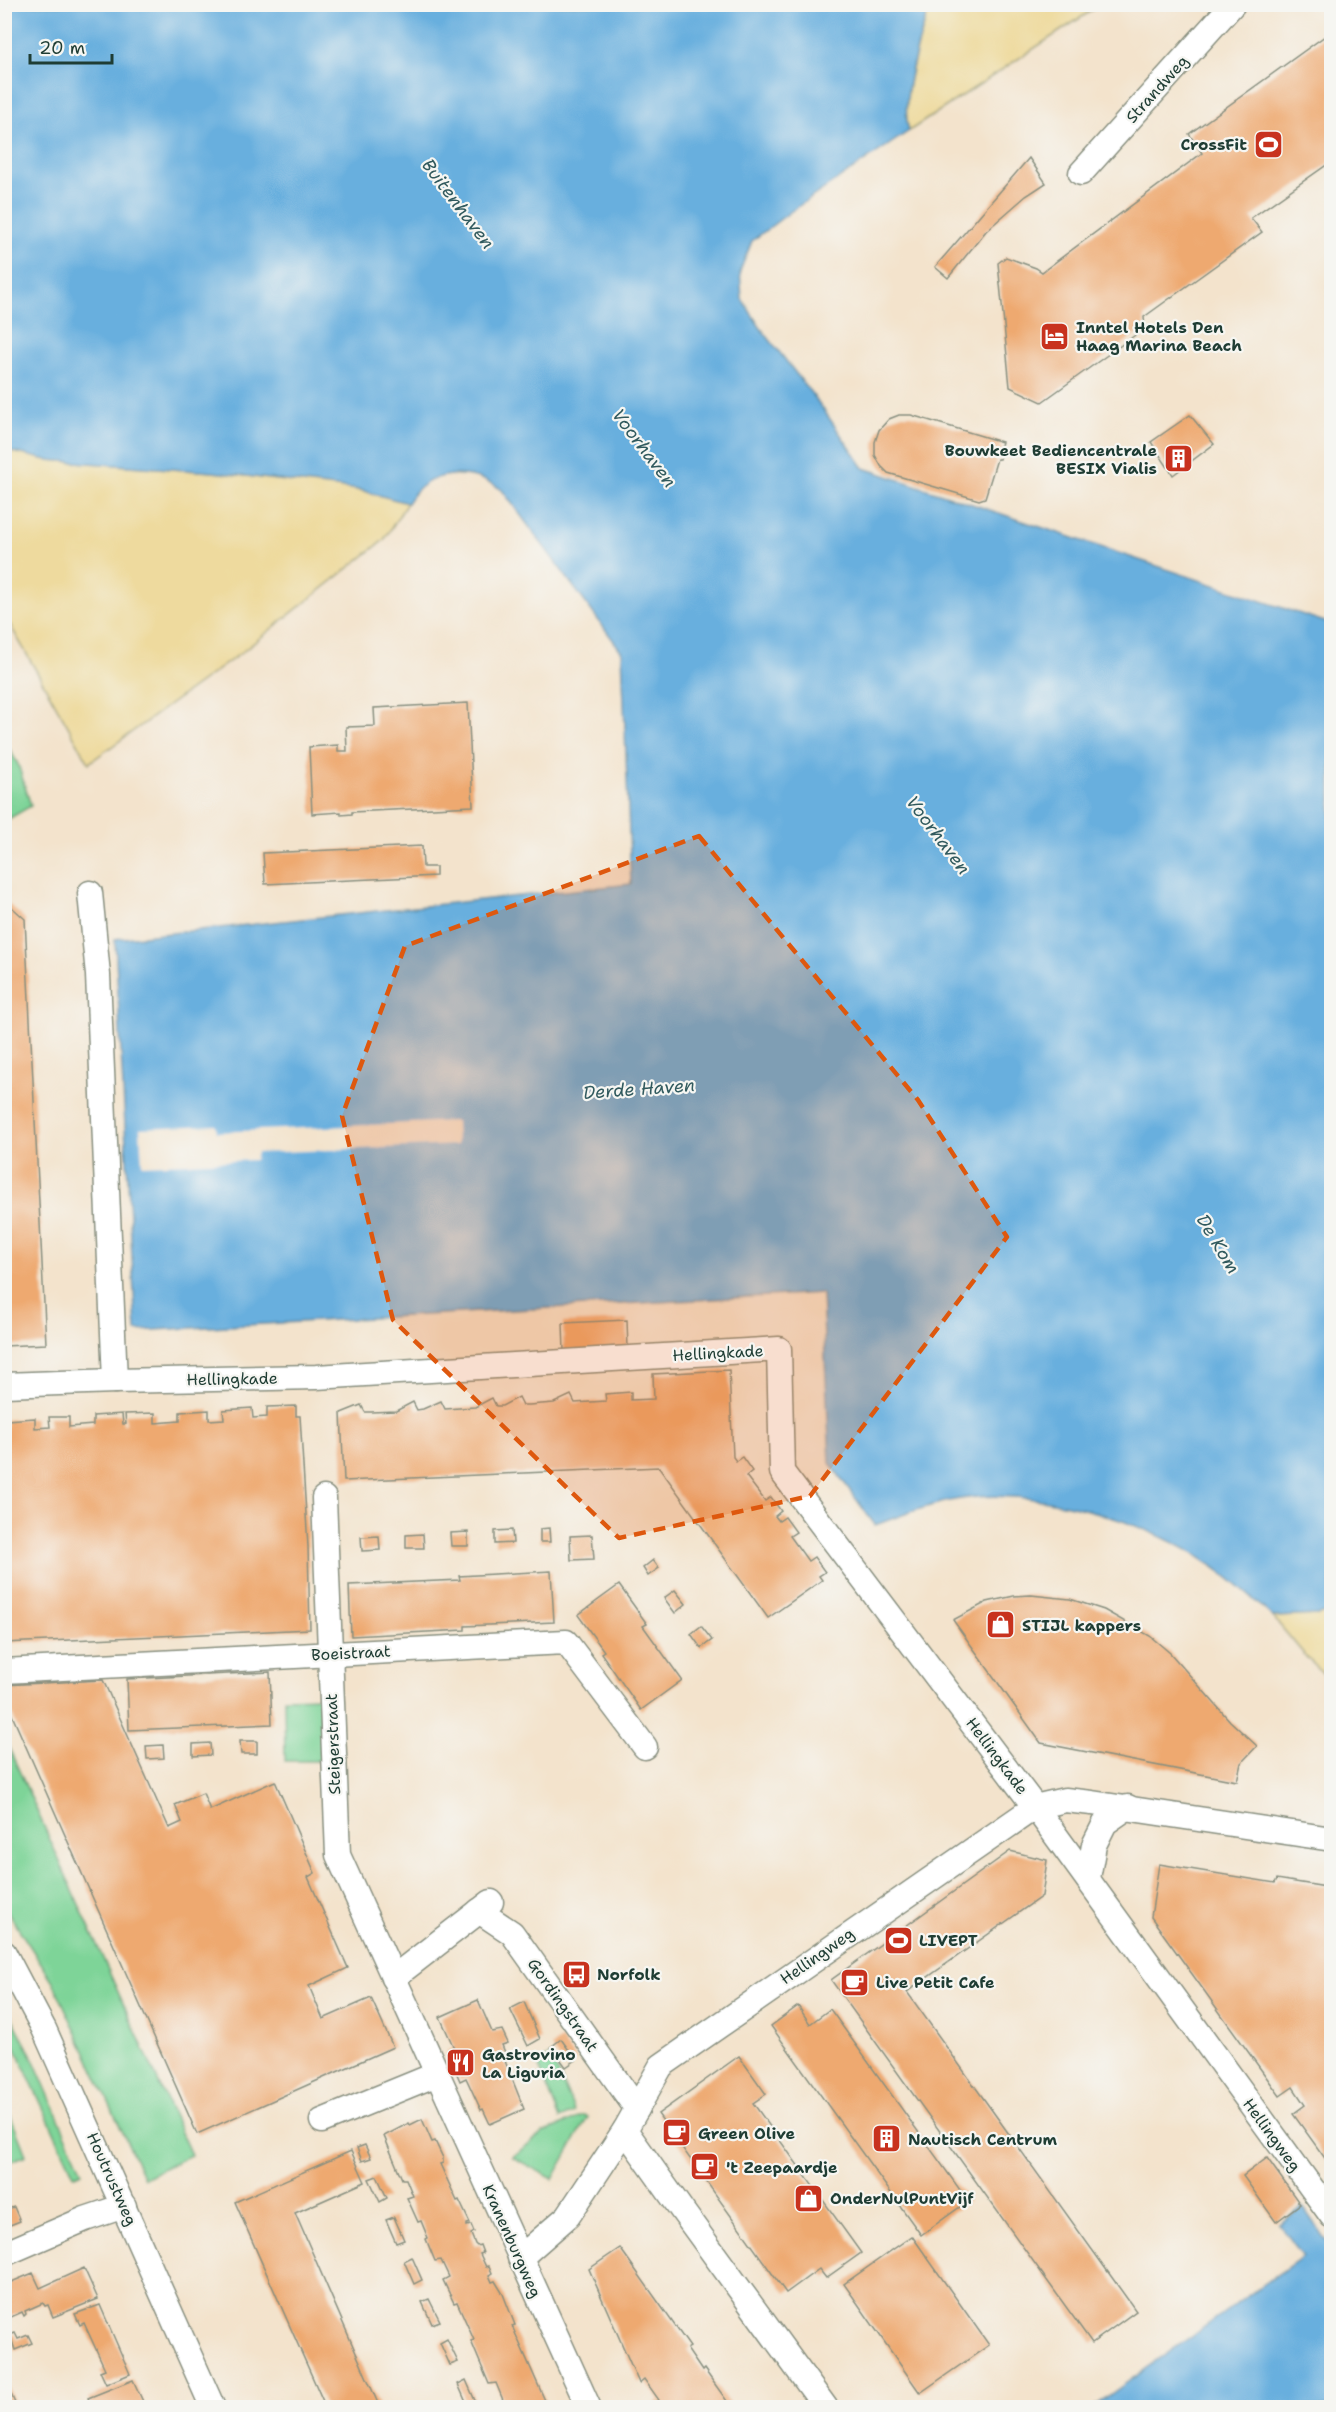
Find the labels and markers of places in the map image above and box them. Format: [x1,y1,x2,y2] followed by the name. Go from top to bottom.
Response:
[1252,128,1284,160] sports icon: CrossFit
[1180,134,1247,155] place label: CrossFit
[1076,317,1242,356] place label: Inntel Hotels Den Haag Marina Beach
[1039,320,1071,352] hotel icon: Inntel Hotels Den Haag Marina Beach
[945,440,1157,479] place label: Bouwkeet Bediencentrale BESIX Vialis
[1162,443,1194,475] building icon: Bouwkeet Bediencentrale BESIX Vialis
[985,1609,1017,1641] shop icon: STIJL kappers
[1022,1615,1141,1636] place label: STIJL kappers
[882,1924,914,1956] sports icon: LIVEPT
[919,1930,978,1951] place label: LIVEPT
[560,1958,592,1990] bus stop icon: Norfolk
[597,1964,661,1985] place label: Norfolk
[839,1966,871,1998] cafe icon: Live Petit Cafe
[876,1972,995,1993] place label: Live Petit Cafe
[482,2044,576,2083] place label: Gastrovino La Liguria
[445,2047,477,2079] restaurant icon: Gastrovino La Liguria
[661,2117,693,2149] cafe icon: Green Olive
[698,2123,796,2144] place label: Green Olive
[871,2123,903,2155] building icon: Nautisch Centrum
[908,2129,1058,2150] place label: Nautisch Centrum
[689,2151,721,2183] cafe icon: 't Zeepaardje
[726,2157,838,2178] place label: 't Zeepaardje
[793,2182,825,2214] shop icon: OnderNulPuntVijf
[830,2188,974,2209] place label: OnderNulPuntVijf

